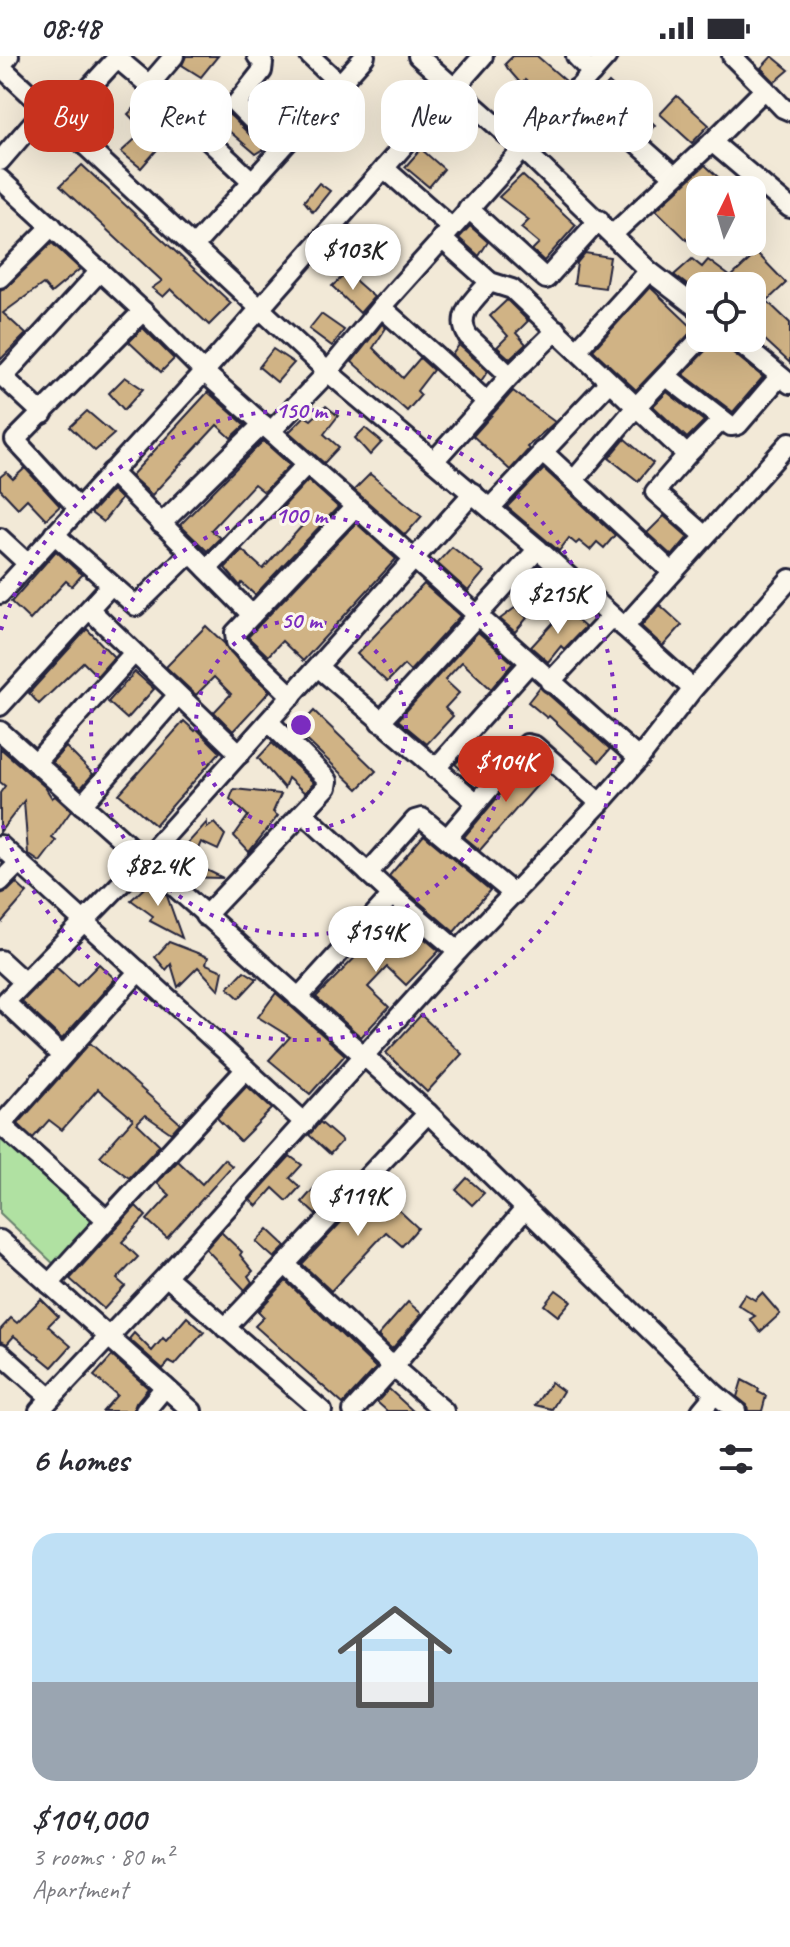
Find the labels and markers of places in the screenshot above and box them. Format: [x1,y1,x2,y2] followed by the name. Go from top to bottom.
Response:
[297,224,409,292] pin: $103K
[502,568,614,636] pin: $215K
[287,711,315,739] centre of rings
[450,736,562,804] pin: $104K
[93,840,223,908] pin: $82.4K
[320,906,432,974] pin: $154K
[302,1170,414,1238] pin: $119K

